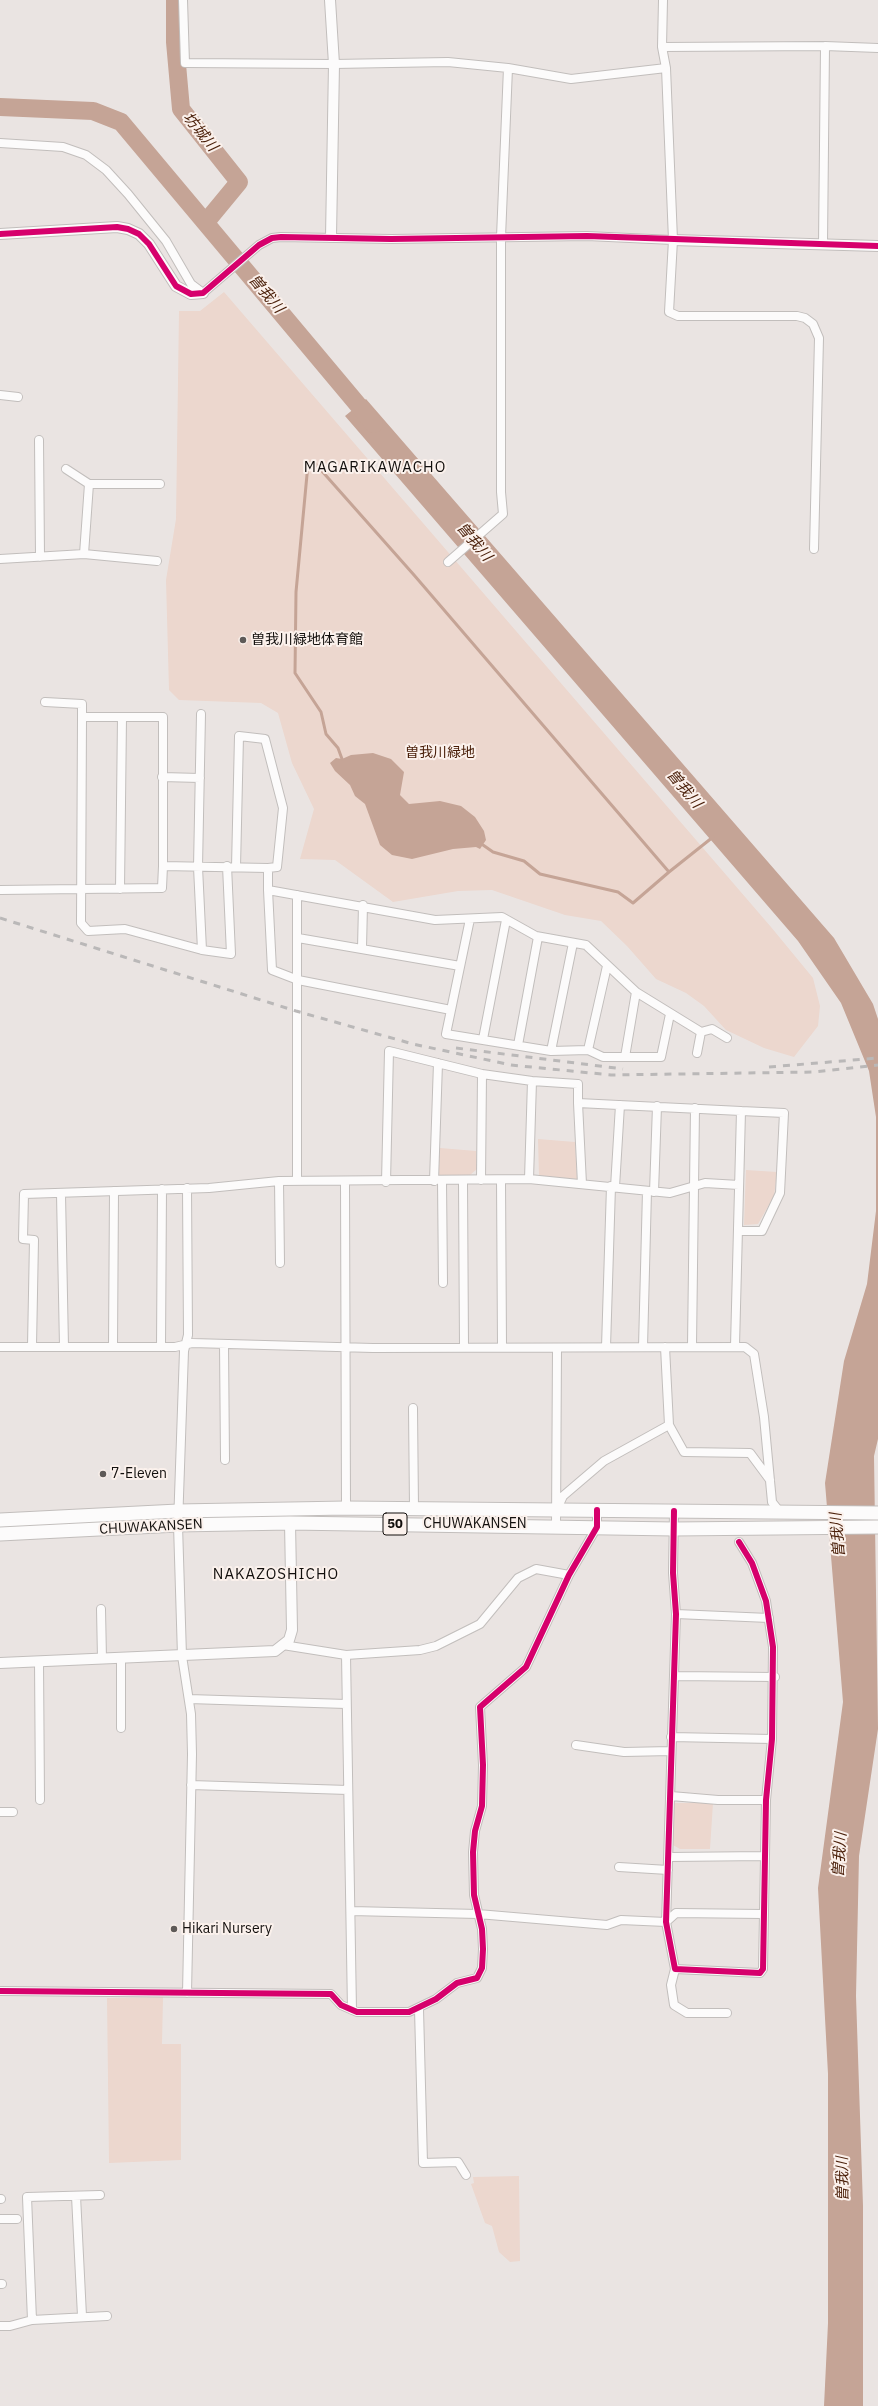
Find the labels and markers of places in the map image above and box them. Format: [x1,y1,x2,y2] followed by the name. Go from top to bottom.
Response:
[251,632,363,648] place label: 曽我川緑地体育館
[238,635,248,645] marker: 曽我川緑地体育館
[111,1466,167,1482] place label: 7-Eleven
[98,1469,108,1479] marker: 7-Eleven
[182,1921,272,1937] place label: Hikari Nursery
[169,1924,179,1934] marker: Hikari Nursery

